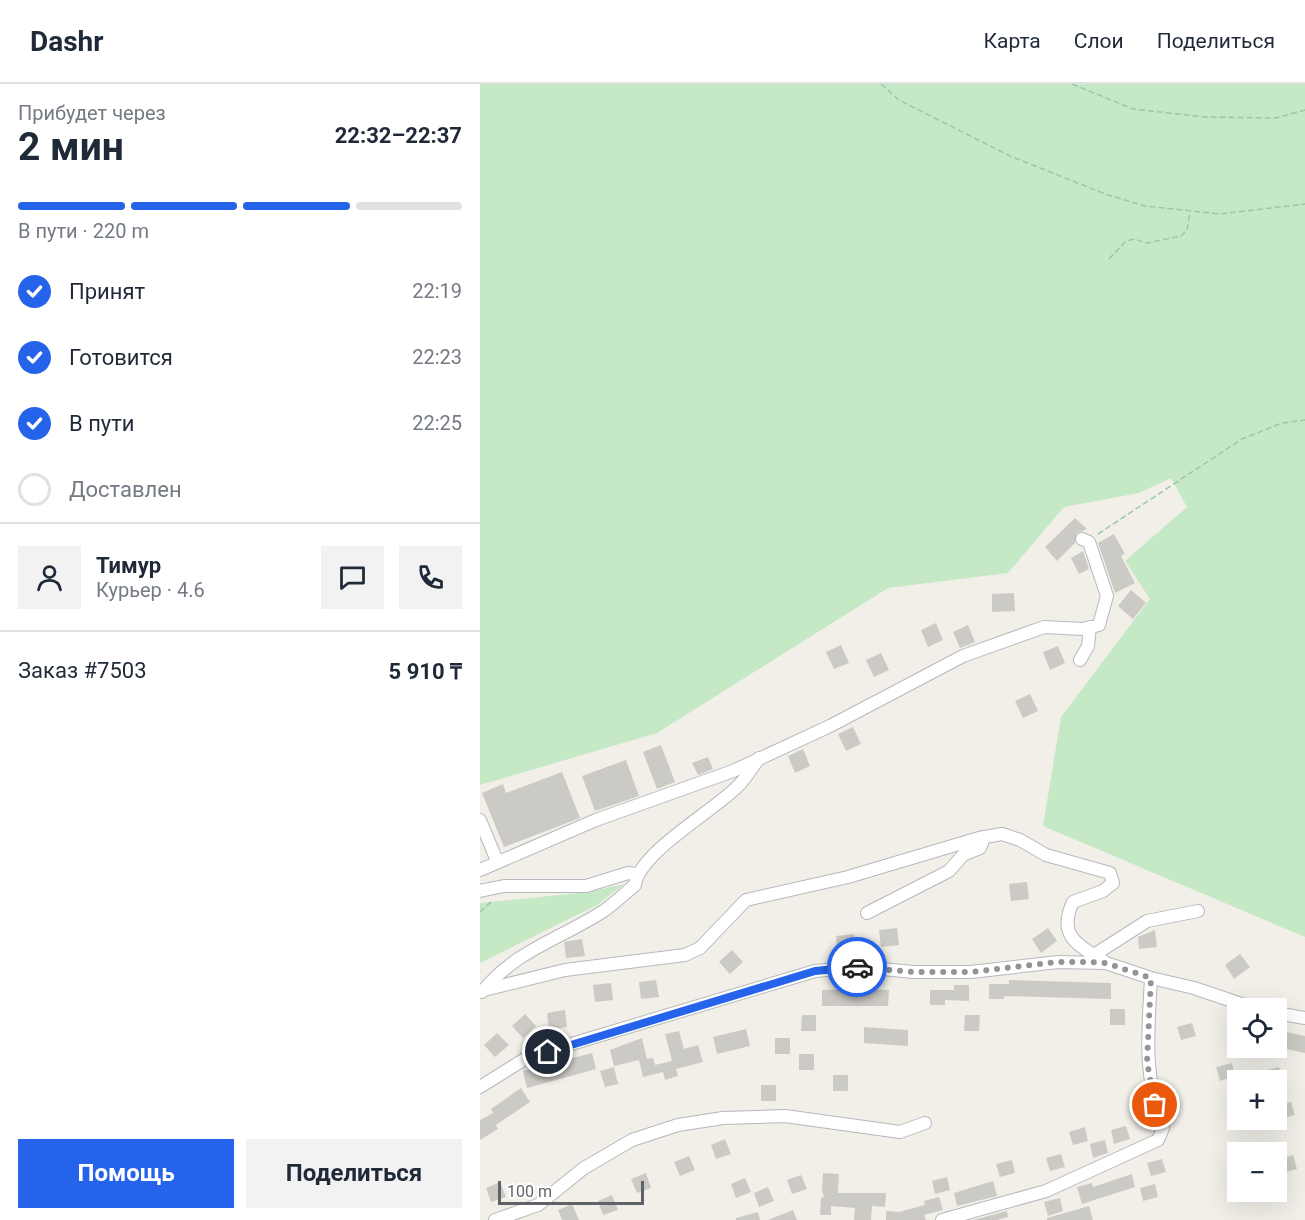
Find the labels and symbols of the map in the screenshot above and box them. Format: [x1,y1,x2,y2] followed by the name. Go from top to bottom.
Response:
[827,937,887,997] courier
[522,1026,573,1077] pin
[1129,1079,1180,1130] pin
[498,1178,644,1206] scale bar

